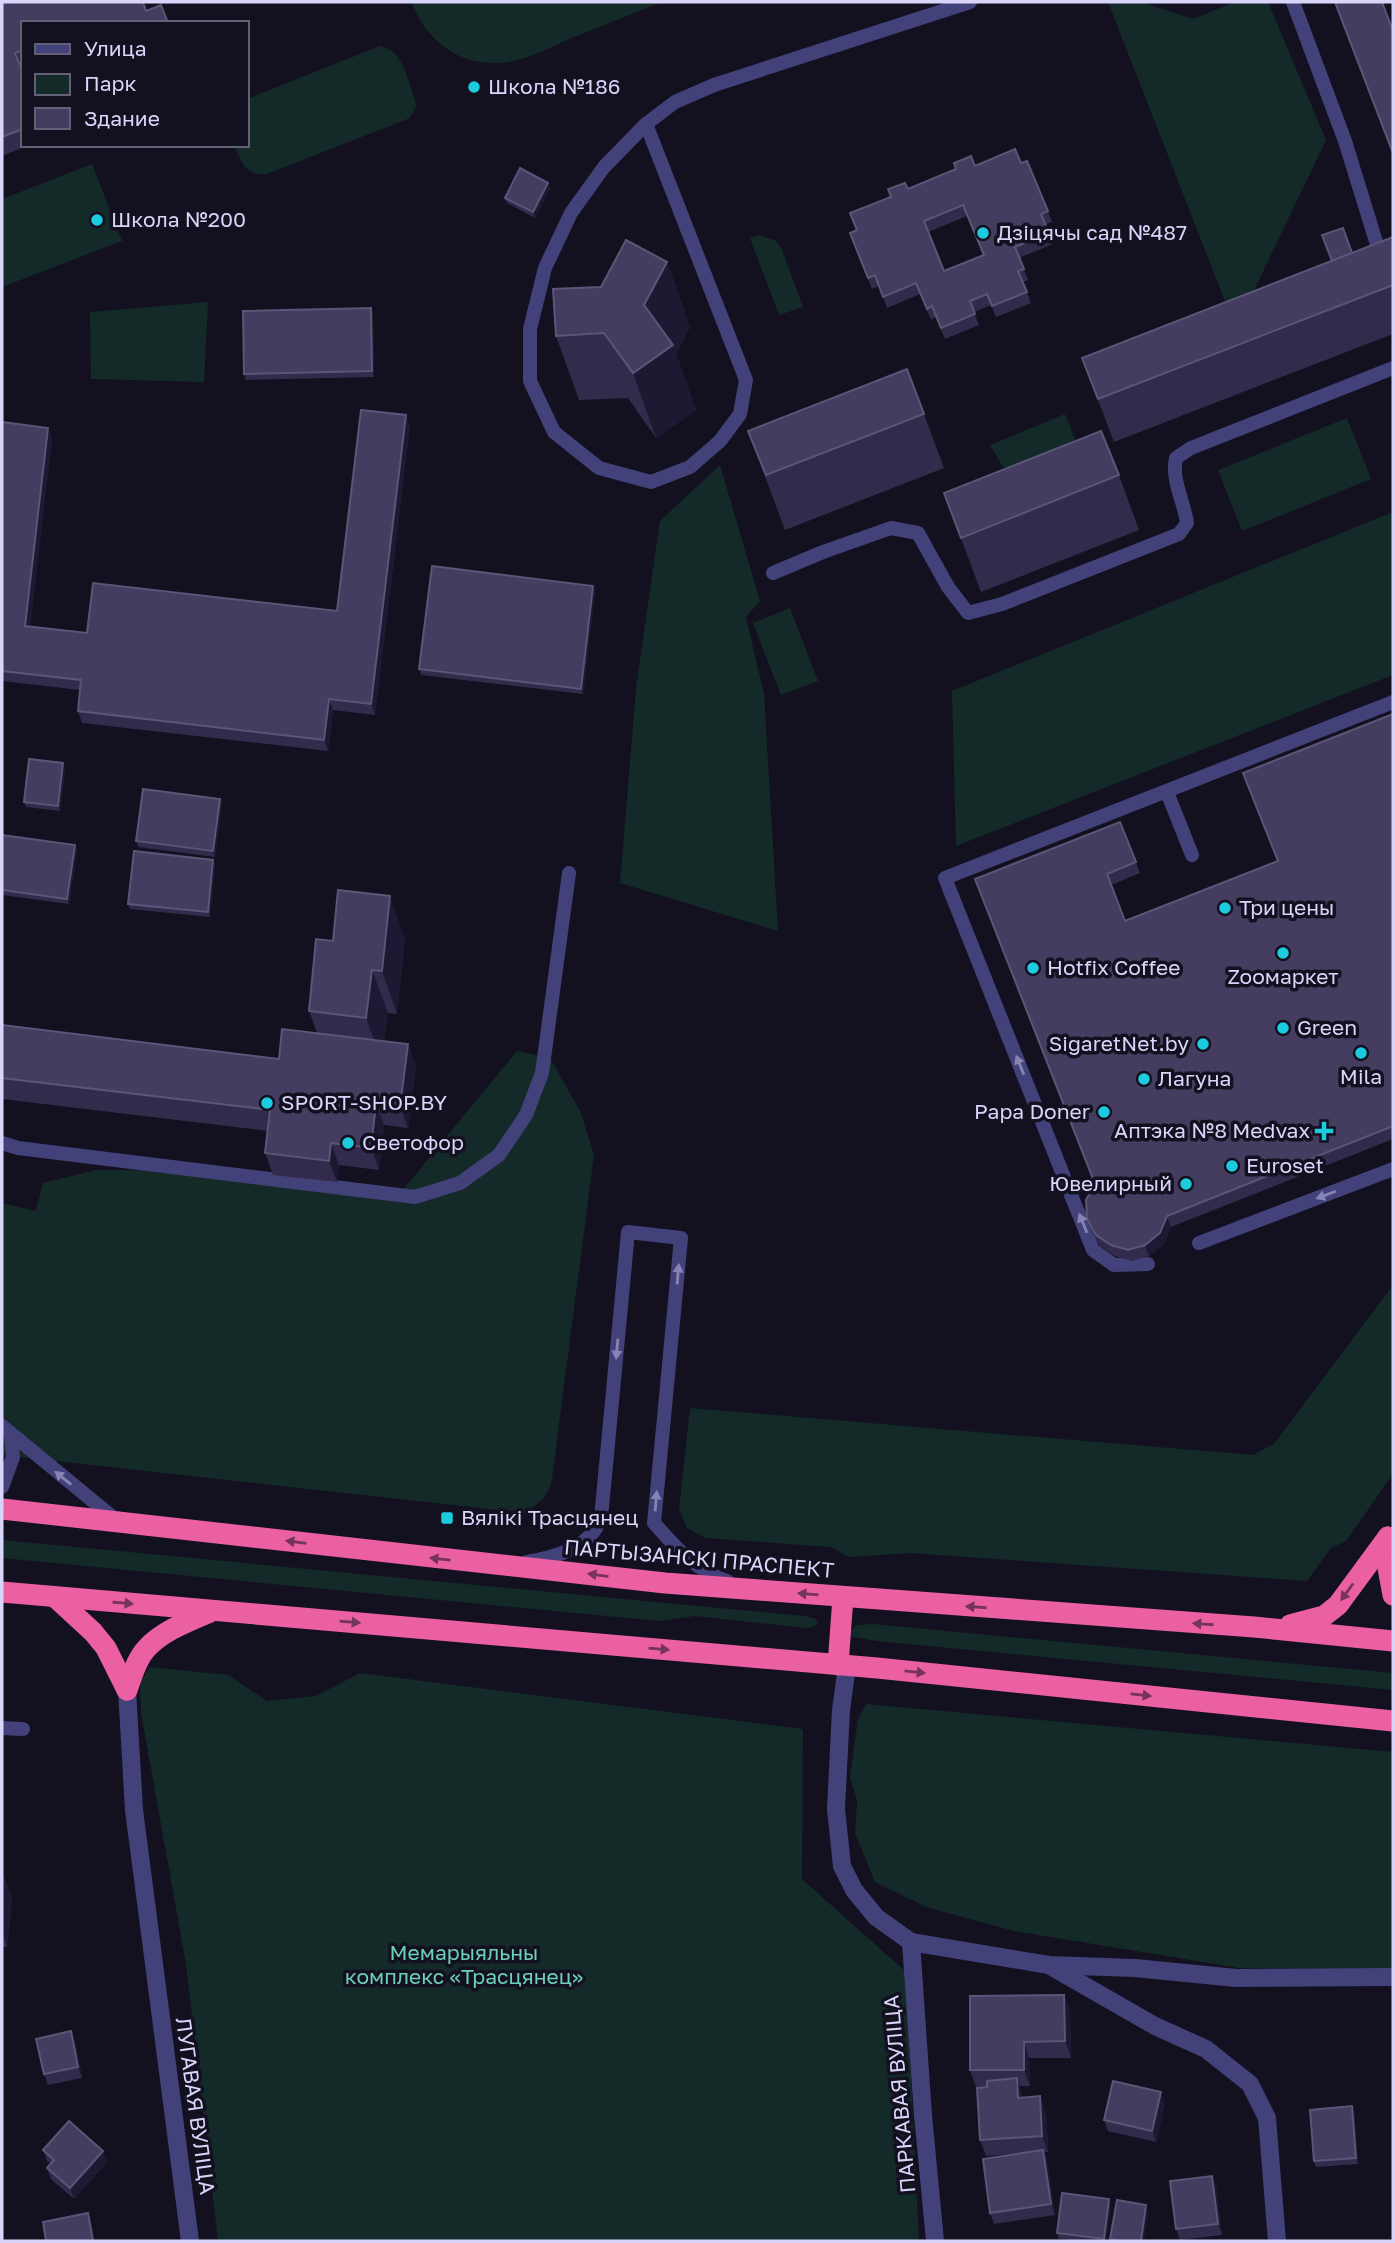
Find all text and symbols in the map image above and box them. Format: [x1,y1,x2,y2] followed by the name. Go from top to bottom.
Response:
[21,21,248,147] legend
[84,35,147,61] text: Улица
[84,70,137,96] text: Парк
[488,73,621,99] place label: Школа №186
[466,79,482,95] marker: Школа №186
[84,105,160,131] text: Здание
[111,206,246,232] place label: Школа №200
[89,212,105,228] marker: Школа №200
[997,219,1187,245] place label: Дзіцячы сад №487
[975,225,991,241] marker: Дзіцячы сад №487
[1239,894,1334,920] place label: Три цены
[1217,900,1233,916] marker: Три цены
[1275,945,1291,961] marker: Zooмаркет
[1047,954,1180,980] place label: Hotfix Coffee
[1025,960,1041,976] marker: Hotfix Coffee
[1227,963,1339,989] place label: Zooмаркет
[1297,1014,1357,1040] place label: Green
[1275,1020,1291,1036] marker: Green
[1049,1030,1189,1056] place label: SigaretNet.by
[1195,1036,1211,1052] marker: SigaretNet.by
[1353,1045,1369,1061] marker: Mila
[1014,1054,1025,1075] one-way arrow
[1340,1063,1382,1089] place label: Mila
[1158,1065,1231,1091] place label: Лагуна
[1136,1071,1152,1087] marker: Лагуна
[281,1089,447,1115] place label: SPORT-SHOP.BY
[259,1095,275,1111] marker: SPORT-SHOP.BY
[974,1098,1090,1124] place label: Papa Doner
[1096,1104,1112,1120] marker: Papa Doner
[1114,1117,1310,1143] place label: Аптэка №8 Medvax
[1316,1123,1332,1139] marker: Аптэка №8 Medvax
[362,1129,464,1155] place label: Светофор
[340,1135,356,1151] marker: Светофор
[1246,1152,1324,1178] place label: Euroset
[1224,1158,1240,1174] marker: Euroset
[1049,1170,1172,1196] place label: Ювелирный
[1178,1176,1194,1192] marker: Ювелирный
[1315,1189,1336,1200] one-way arrow
[1077,1213,1088,1234] one-way arrow
[673,1263,684,1285] one-way arrow
[611,1338,622,1360] one-way arrow
[54,1472,72,1486] one-way arrow
[651,1490,662,1512] one-way arrow
[461,1504,638,1530] place label: Вялікі Трасцянец
[439,1510,455,1526] marker: Вялікі Трасцянец
[563,1533,835,1583] street label: ПАРТЫЗАНСКІ ПРАСПЕКТ
[285,1536,307,1547] one-way arrow
[429,1553,451,1564] one-way arrow
[586,1569,608,1580] one-way arrow
[1340,1583,1354,1601] one-way arrow
[797,1588,819,1599] one-way arrow
[113,1598,135,1609] one-way arrow
[965,1601,987,1612] one-way arrow
[339,1617,361,1628] one-way arrow
[1192,1618,1214,1629] one-way arrow
[648,1644,670,1655] one-way arrow
[904,1667,926,1678] one-way arrow
[1131,1690,1153,1701] one-way arrow
[345,1939,583,1989] park label: Мемарыяльны комплекс «Трасцянец»
[877,1994,921,2194] street label: ПАРКАВАЯ ВУЛІЦА
[171,2016,221,2196] street label: ЛУГАВАЯ ВУЛІЦА

